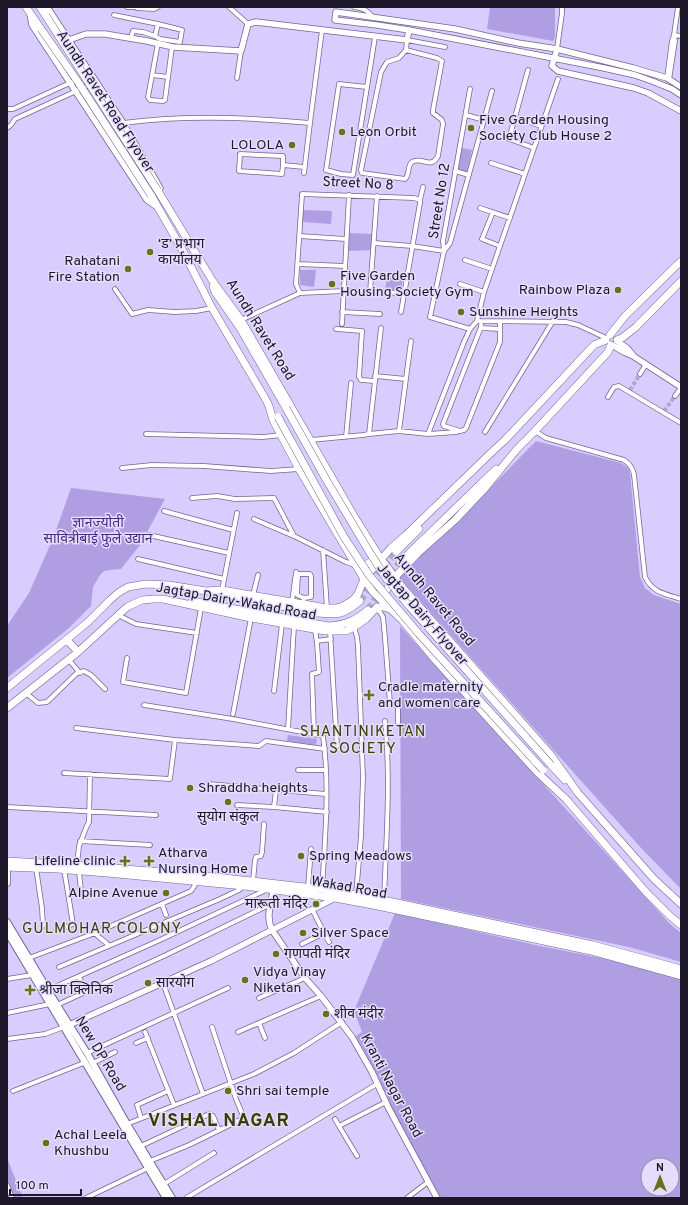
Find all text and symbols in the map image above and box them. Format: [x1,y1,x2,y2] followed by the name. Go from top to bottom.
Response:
[52,27,158,177] street label: Aundh Ravet Road Flyover
[479,112,612,145] place label: Five Garden Housing Society Club House 2
[466,123,476,133] marker: Five Garden Housing Society Club House 2
[350,124,417,141] place label: Leon Orbit
[337,127,347,137] marker: Leon Orbit
[230,137,284,154] place label: LOLOLA
[287,140,297,150] marker: LOLOLA
[426,162,454,240] street label: Street No 12
[322,174,394,194] street label: Street No 8
[158,236,206,269] place label: ‘ड’ प्रभाग कार्यालय
[145,247,155,257] marker: ‘ड’ प्रभाग कार्यालय
[48,253,120,286] place label: Rahatani Fire Station
[123,264,133,274] marker: Rahatani Fire Station
[340,268,474,301] place label: Five Garden Housing Society Gym
[222,276,298,384] street label: Aundh Ravet Road
[327,279,337,289] marker: Five Garden Housing Society Gym
[519,282,610,299] place label: Rainbow Plaza
[613,285,623,295] marker: Rainbow Plaza
[469,304,578,321] place label: Sunshine Heights
[456,307,466,317] marker: Sunshine Heights
[43,514,153,548] park label: ज्ञानज्योती सावित्रीबाई फुले उद्यान
[390,550,478,650] street label: Aundh Ravet Road
[373,560,472,670] street label: Jagtap Dairy Flyover
[154,580,318,624] street label: Jagtap Dairy-Wakad Road
[378,679,483,712] place label: Cradle maternity and women care
[363,689,375,701] marker: Cradle maternity and women care
[300,723,426,759] district label: SHANTINIKETAN SOCIETY
[198,780,308,797] place label: Shraddha heights
[185,783,195,793] marker: Shraddha heights
[223,797,233,807] marker: सुयोग संकुल
[197,808,260,826] place label: सुयोग संकुल
[158,845,248,878] place label: Atharva Nursing Home
[309,848,412,865] place label: Spring Meadows
[296,851,306,861] marker: Spring Meadows
[34,853,116,870] place label: Lifeline clinic
[119,855,131,867] marker: Lifeline clinic
[143,855,155,867] marker: Atharva Nursing Home
[310,873,388,903] street label: Wakad Road
[68,885,158,902] place label: Alpine Avenue
[161,888,171,898] marker: Alpine Avenue
[245,895,308,913] place label: मारूती मंदिर
[311,899,321,909] marker: मारूती मंदिर
[22,920,182,939] district label: GULMOHAR COLONY
[311,925,389,942] place label: Silver Space
[298,928,308,938] marker: Silver Space
[284,945,350,963] place label: गणपती मंदिर
[271,949,281,959] marker: गणपती मंदिर
[253,964,326,997] place label: Vidya Vinay Niketan
[156,974,196,992] place label: सारयोग
[240,975,250,985] marker: Vidya Vinay Niketan
[143,978,153,988] marker: सारयोग
[39,981,113,999] place label: श्रीजा क्लिनिक
[24,984,36,996] marker: श्रीजा क्लिनिक
[334,1005,384,1023] place label: शीव मंदीर
[321,1009,331,1019] marker: शीव मंदीर
[71,1013,129,1095] street label: New DP Road
[356,1031,426,1141] street label: Kranti Nagar Road
[236,1083,329,1100] place label: Shri sai temple
[223,1086,233,1096] marker: Shri sai temple
[148,1110,290,1133] district label: VISHAL NAGAR
[54,1127,127,1160] place label: Achal Leela Khushbu
[41,1138,51,1148] marker: Achal Leela Khushbu
[640,1157,680,1197] north arrow
[656,1161,664,1175] text: N
[10,1171,81,1197] scale bar
[16,1178,49,1194] text: 100 m

